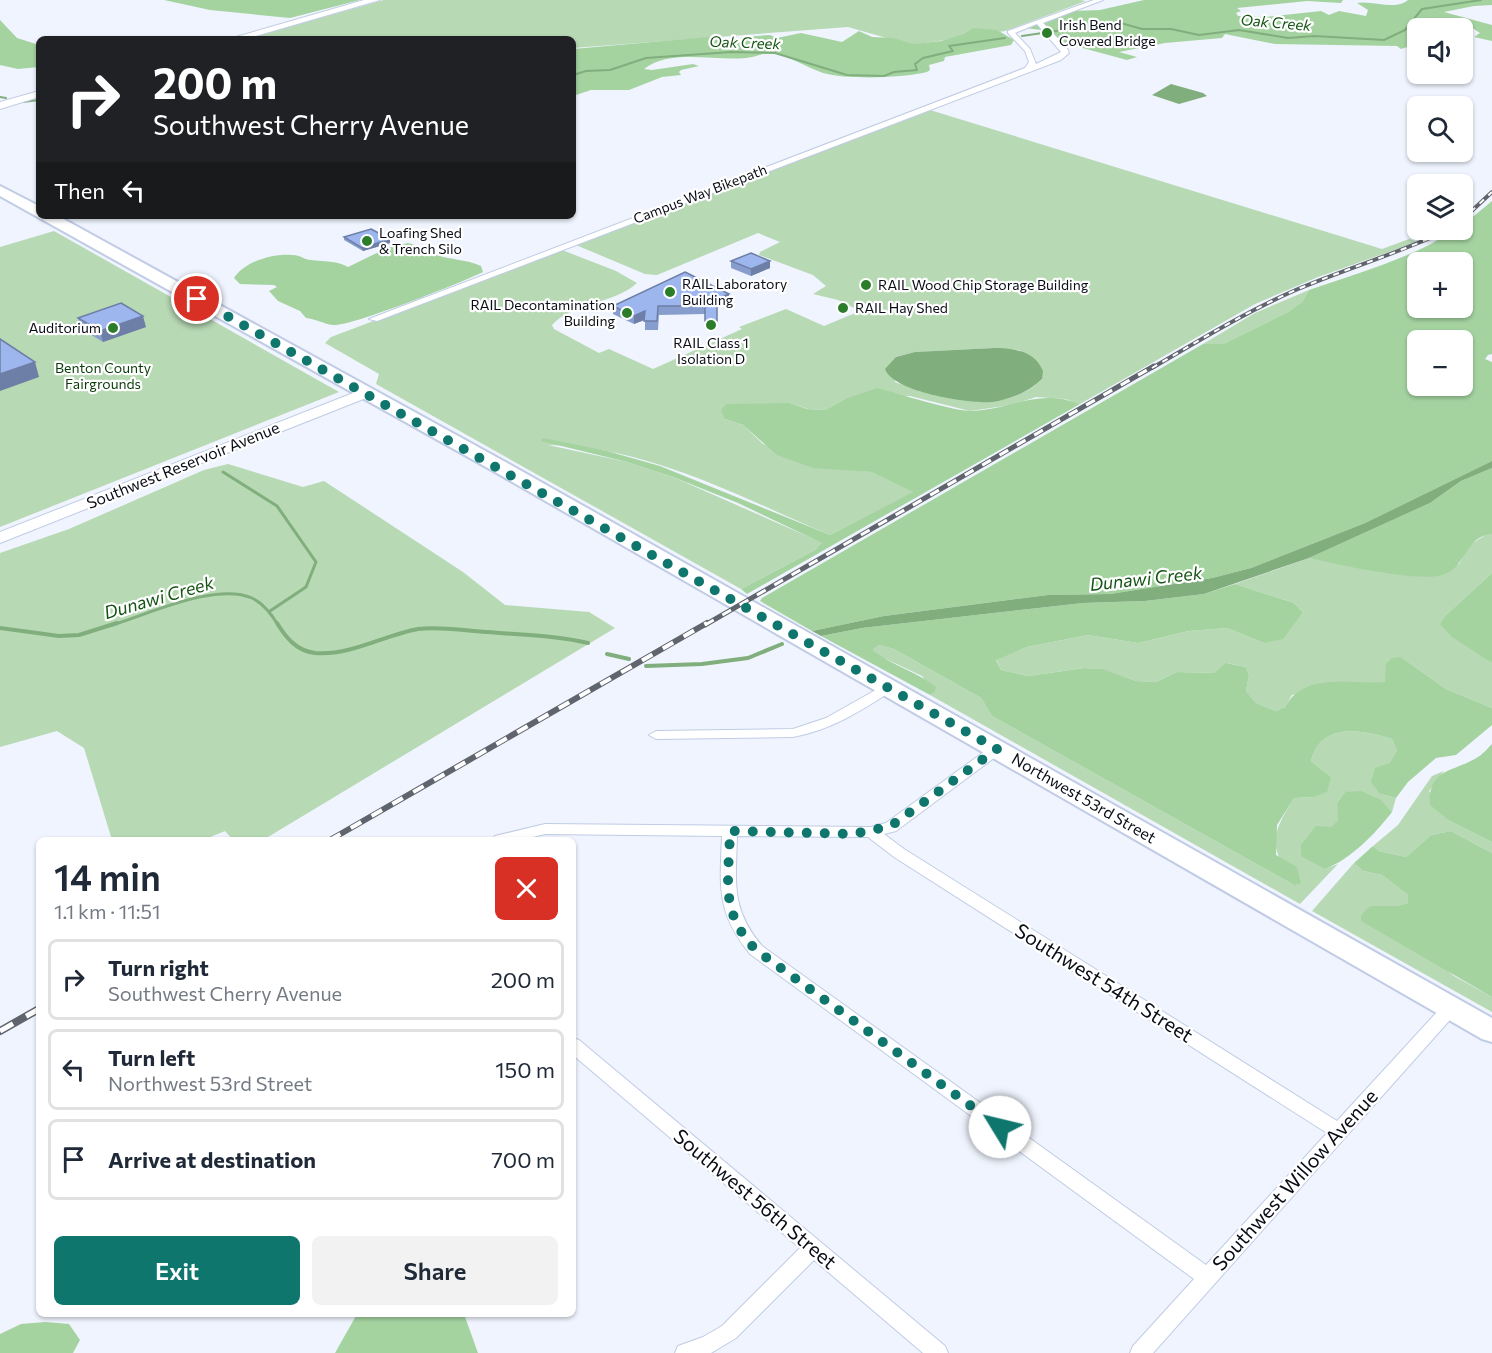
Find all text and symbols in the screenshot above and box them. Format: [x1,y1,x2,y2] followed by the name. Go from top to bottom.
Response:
[1240,10,1313,34] water label: Oak Creek
[1059,16,1156,49] place label: Irish Bend Covered Bridge
[1407,18,1473,396] map controls
[1407,18,1473,84] button: sound
[1040,26,1054,40] marker: Irish Bend Covered Bridge
[709,32,782,52] water label: Oak Creek
[153,56,277,108] text: 200 m
[54,60,132,138] icon: right
[1407,96,1473,162] button: search
[153,108,469,141] text: Southwest Cherry Avenue
[631,160,769,227] street label: Campus Way Bikepath
[117,174,150,207] icon: left
[1407,174,1473,240] button: layers
[54,177,105,204] text: Then
[379,224,462,257] place label: Loafing Shed & Trench Silo
[360,234,374,248] marker: Loafing Shed & Trench Silo
[1407,252,1473,318] button: +
[171,273,222,324] pin
[682,275,787,308] place label: RAIL Laboratory Building
[878,276,1089,293] place label: RAIL Wood Chip Storage Building
[859,278,873,292] marker: RAIL Wood Chip Storage Building
[180,282,213,315] icon: arrive
[663,285,677,299] marker: RAIL Laboratory Building
[470,296,615,329] place label: RAIL Decontamination Building
[855,299,948,316] place label: RAIL Hay Shed
[836,301,850,315] marker: RAIL Hay Shed
[620,306,634,320] marker: RAIL Decontamination Building
[704,318,718,332] marker: RAIL Class 1 Isolation D
[29,319,101,336] place label: Auditorium
[106,321,120,335] marker: Auditorium
[1407,330,1473,396] button: −
[673,334,749,367] place label: RAIL Class 1 Isolation D
[55,359,151,392] park label: Benton County Fairgrounds
[84,417,282,512] street label: Southwest Reservoir Avenue
[1089,561,1205,595] water label: Dunawi Creek
[101,571,217,623] water label: Dunawi Creek
[1009,748,1160,847] street label: Northwest 53rd Street
[54,854,161,898] text: 14 min
[495,857,558,920] button: close
[54,899,161,923] text: 1.1 km · 11:51
[1011,918,1198,1047] street label: Southwest 54th Street
[108,954,209,981] text: Turn right
[57,963,90,996] icon: right
[491,966,555,993] text: 200 m
[108,981,342,1005] text: Southwest Cherry Avenue
[108,1044,195,1071] text: Turn left
[57,1053,90,1086] icon: left
[495,1056,555,1083] text: 150 m
[108,1071,312,1095] text: Northwest 53rd Street
[1207,1084,1382,1275] street label: Southwest Willow Avenue
[968,1095,1032,1159] position arrow
[669,1123,842,1273] street label: Southwest 56th Street
[57,1143,90,1176] icon: arrive
[108,1146,316,1173] text: Arrive at destination
[491,1146,555,1173] text: 700 m
[54,1236,300,1305] button: Exit
[312,1236,558,1305] button: Share

